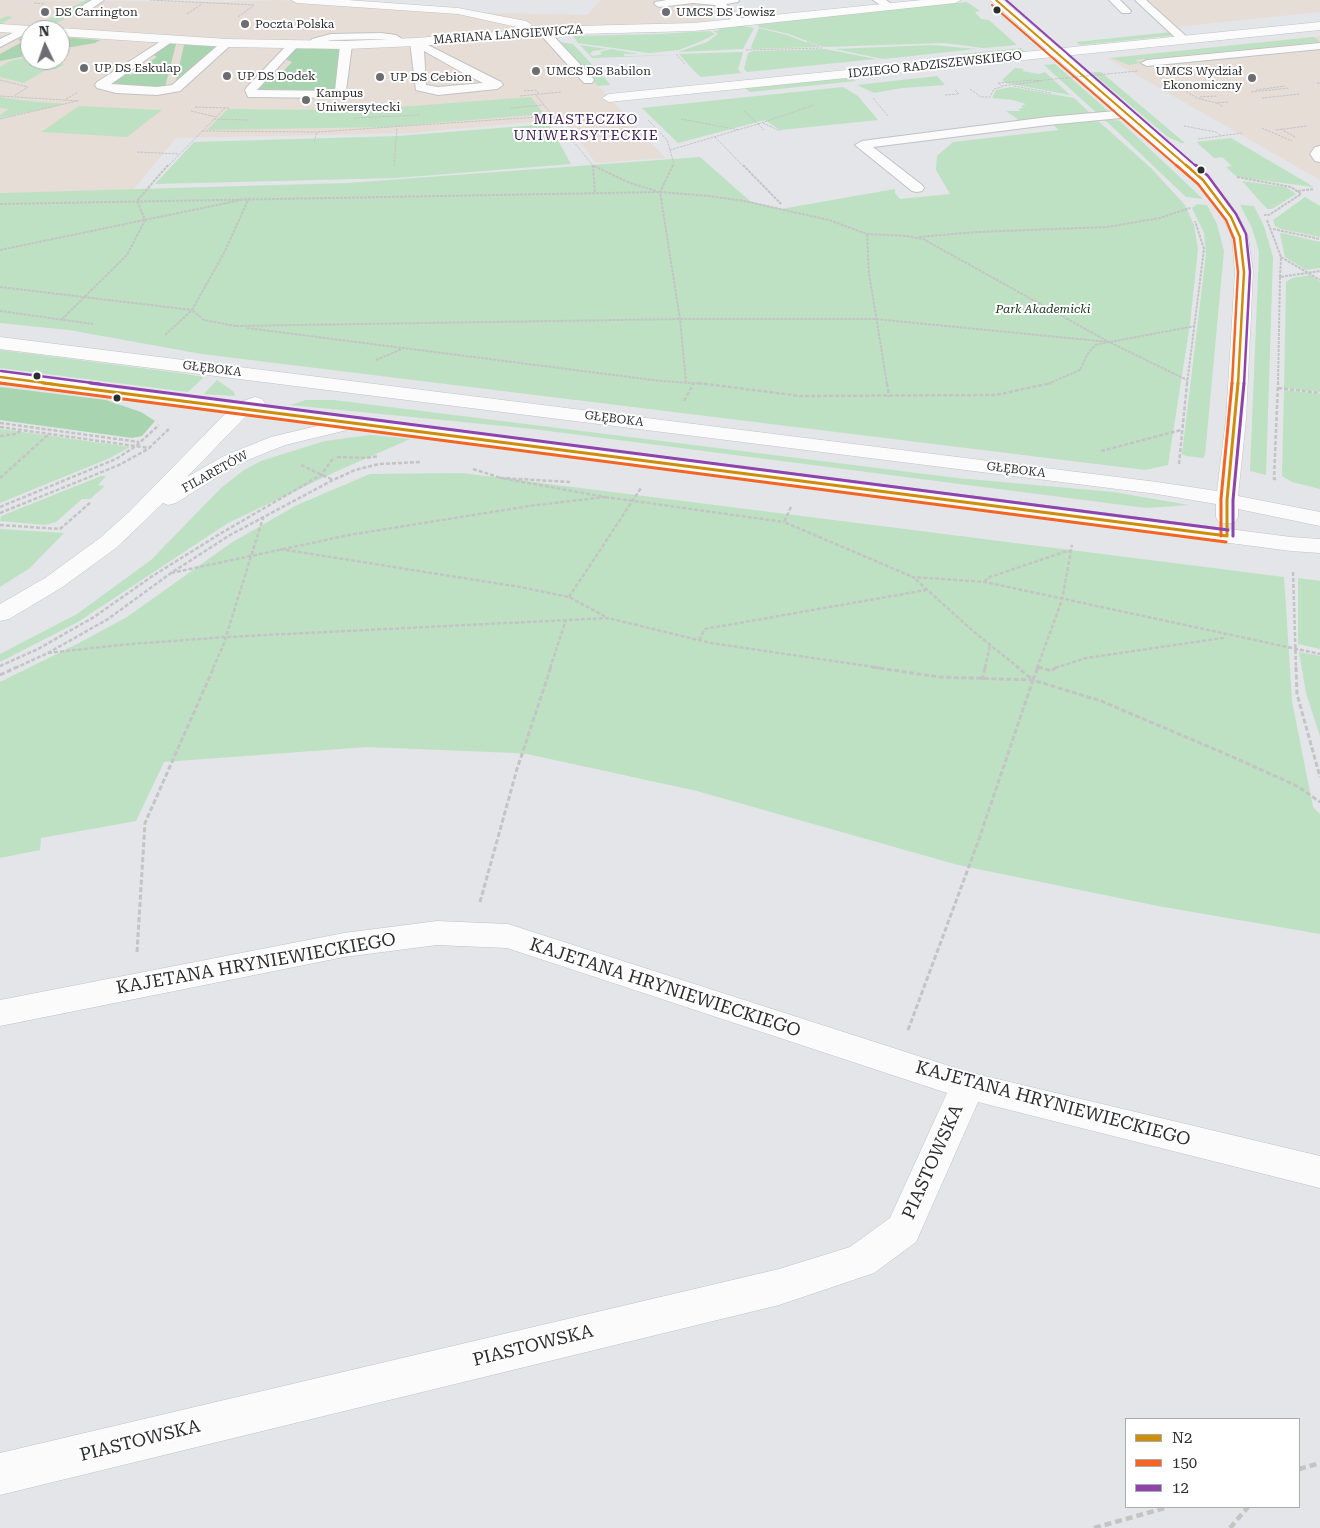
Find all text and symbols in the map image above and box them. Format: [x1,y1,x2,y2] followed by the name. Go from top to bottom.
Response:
[55,5,138,19] place label: DS Carrington
[676,5,775,19] place label: UMCS DS Jowisz
[992,5,1002,15] unlabelled marker
[39,6,51,18] marker: DS Carrington
[660,6,672,18] marker: UMCS DS Jowisz
[255,17,334,31] place label: Poczta Polska
[239,18,251,30] marker: Poczta Polska
[20,20,70,70] north arrow
[38,23,50,39] text: N
[433,23,583,47] street label: MARIANA LANGIEWICZA
[847,49,1023,81] street label: IDZIEGO RADZISZEWSKIEGO
[94,61,181,75] place label: UP DS Eskulap
[78,62,90,74] marker: UP DS Eskulap
[546,64,651,78] place label: UMCS DS Babilon
[1155,64,1242,92] place label: UMCS Wydział Ekonomiczny
[530,65,542,77] marker: UMCS DS Babilon
[237,69,316,83] place label: UP DS Dodek
[221,70,233,82] marker: UP DS Dodek
[390,70,472,84] place label: UP DS Cebion
[374,71,386,83] marker: UP DS Cebion
[1246,72,1258,84] marker: UMCS Wydział Ekonomiczny
[316,86,400,114] place label: Kampus Uniwersytecki
[300,94,312,106] marker: Kampus Uniwersytecki
[512,112,660,144] district label: MIASTECZKO UNIWERSYTECKIE
[1196,165,1206,175] unlabelled marker
[996,302,1090,316] park label: Park Akademicki
[182,358,242,380] street label: GŁĘBOKA
[32,371,42,381] unlabelled marker
[112,393,122,403] unlabelled marker
[584,408,644,430] street label: GŁĘBOKA
[180,448,250,496] street label: FILARETÓW
[986,459,1046,481] street label: GŁĘBOKA
[114,929,398,999] street label: KAJETANA HRYNIEWIECKIEGO
[527,934,803,1042] street label: KAJETANA HRYNIEWIECKIEGO
[913,1057,1193,1151] street label: KAJETANA HRYNIEWIECKIEGO
[898,1101,968,1223] street label: PIASTOWSKA
[471,1321,595,1371] street label: PIASTOWSKA
[78,1416,202,1466] street label: PIASTOWSKA
[1125,1418,1300,1508] legend
[1172,1429,1192,1447] text: N2
[1172,1454,1197,1472] text: 150
[1172,1479,1189,1497] text: 12

